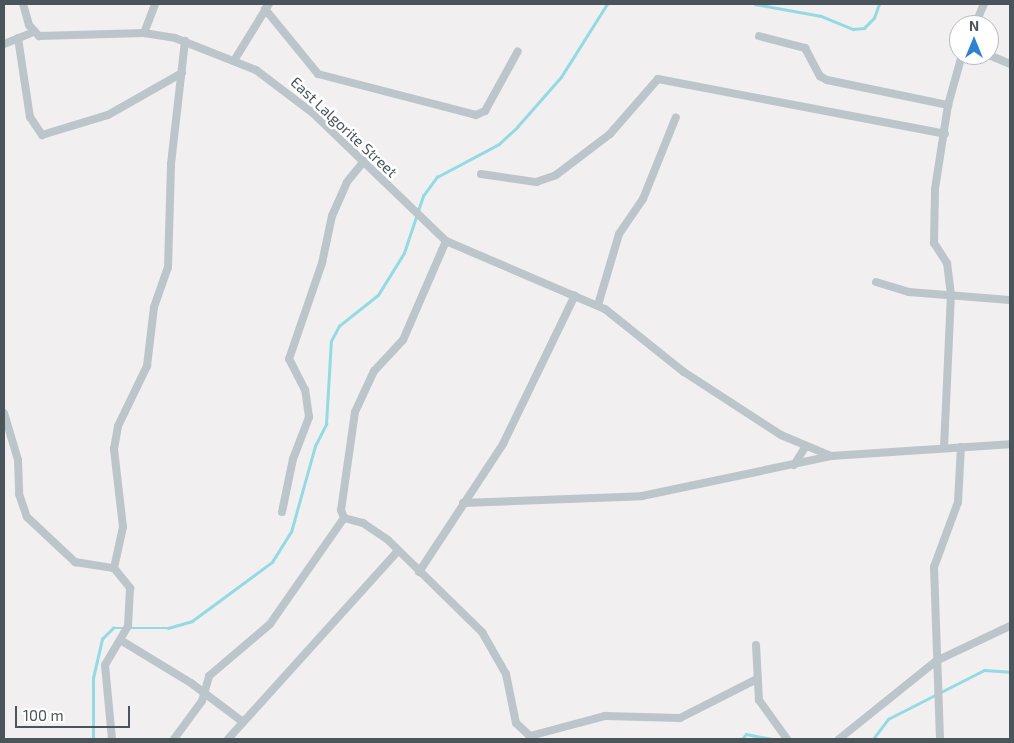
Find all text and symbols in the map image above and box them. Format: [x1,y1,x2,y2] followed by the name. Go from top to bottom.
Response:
[949,15,999,65] north arrow
[969,17,979,34] text: N
[287,73,401,181] street label: East Lalgorite Street
[18,696,132,728] scale bar
[23,706,64,724] text: 100 m

